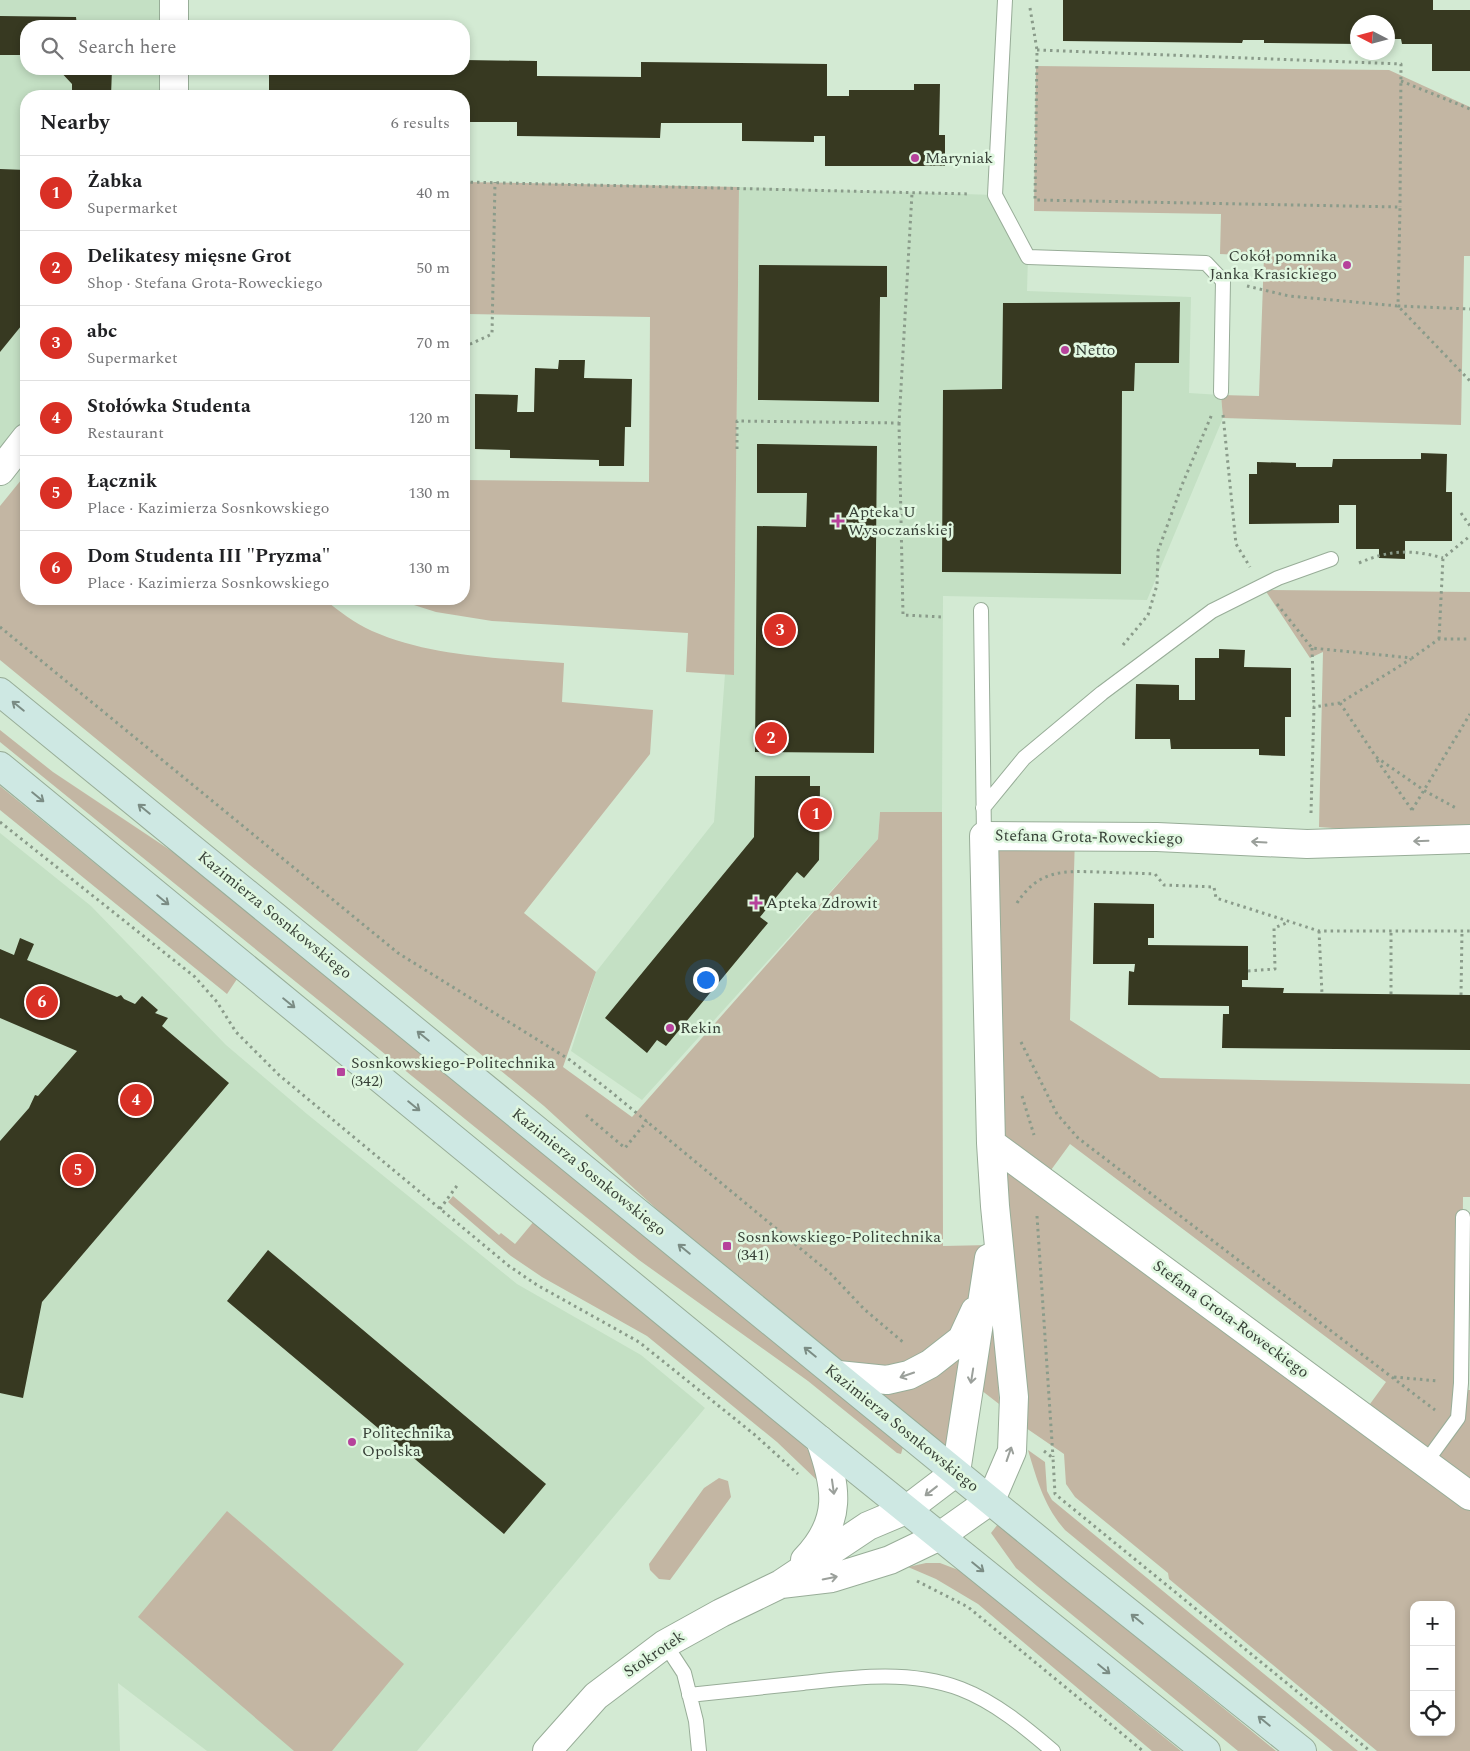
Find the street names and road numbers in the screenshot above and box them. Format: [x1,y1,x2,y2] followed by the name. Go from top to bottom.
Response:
[995,823,1183,851] street label: Stefana Grota-Roweckiego
[193,845,357,985] street label: Kazimierza Sosnkowskiego
[507,1102,671,1242] street label: Kazimierza Sosnkowskiego
[1148,1254,1314,1384] street label: Stefana Grota-Roweckiego
[820,1358,984,1498] street label: Kazimierza Sosnkowskiego
[619,1625,689,1683] street label: Stokrotek

